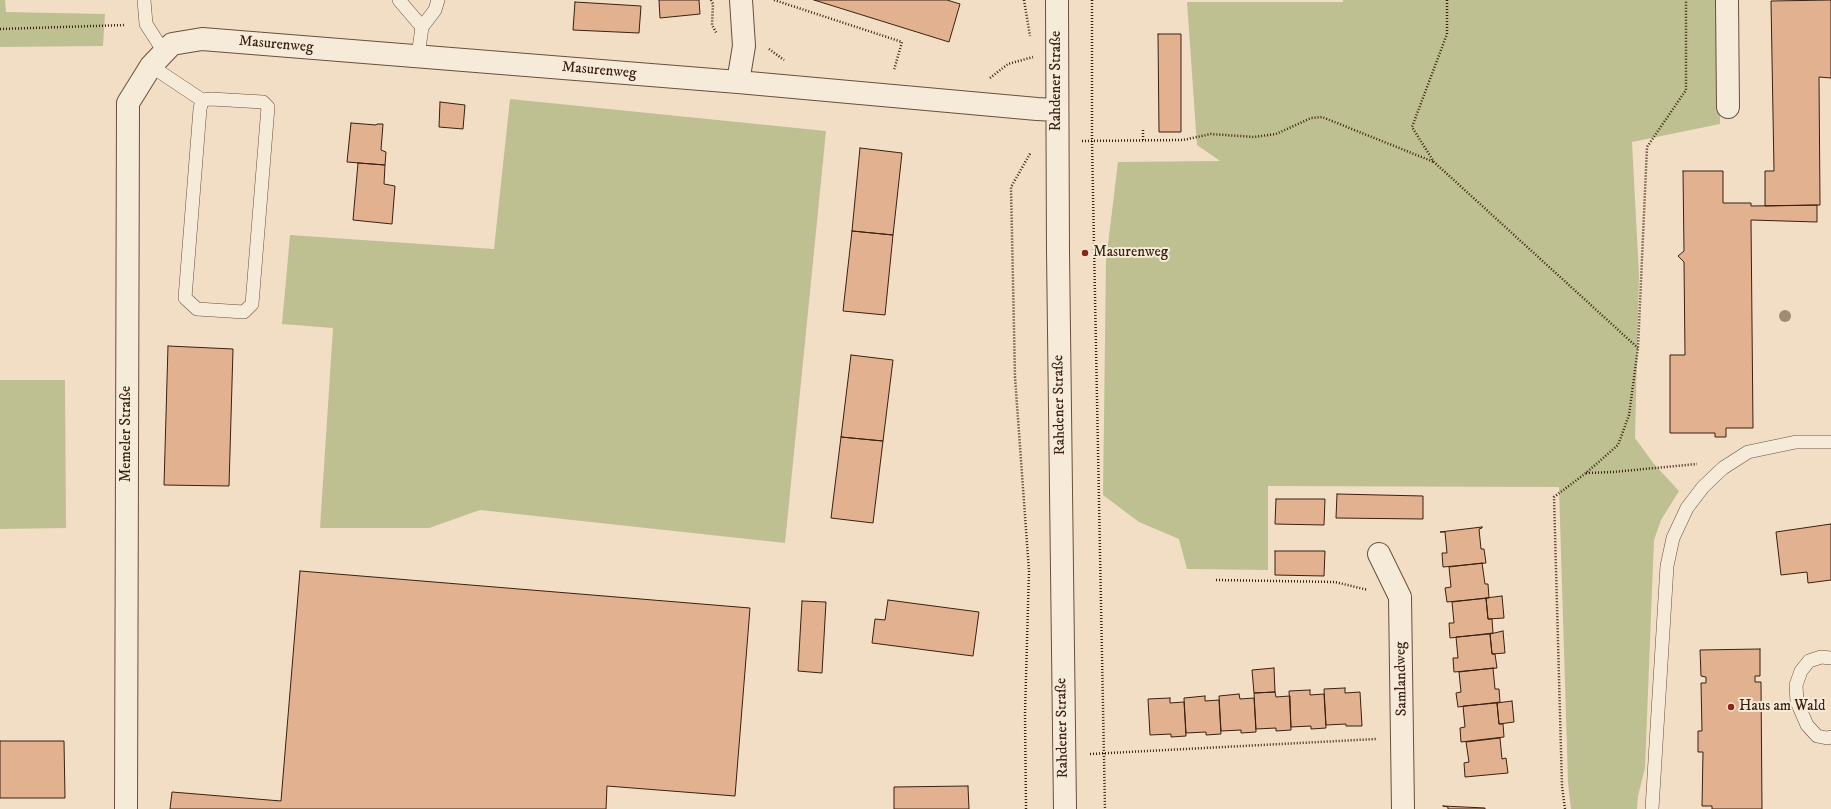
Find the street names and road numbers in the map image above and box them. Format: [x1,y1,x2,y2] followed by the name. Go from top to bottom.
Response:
[1048,31,1066,131] street label: Rahdener Straße
[238,33,314,57] street label: Masurenweg
[561,59,637,83] street label: Masurenweg
[1050,355,1070,455] street label: Rahdener Straße
[118,386,136,482] street label: Memeler Straße
[1392,642,1412,716] street label: Samlandweg
[1053,678,1073,778] street label: Rahdener Straße

